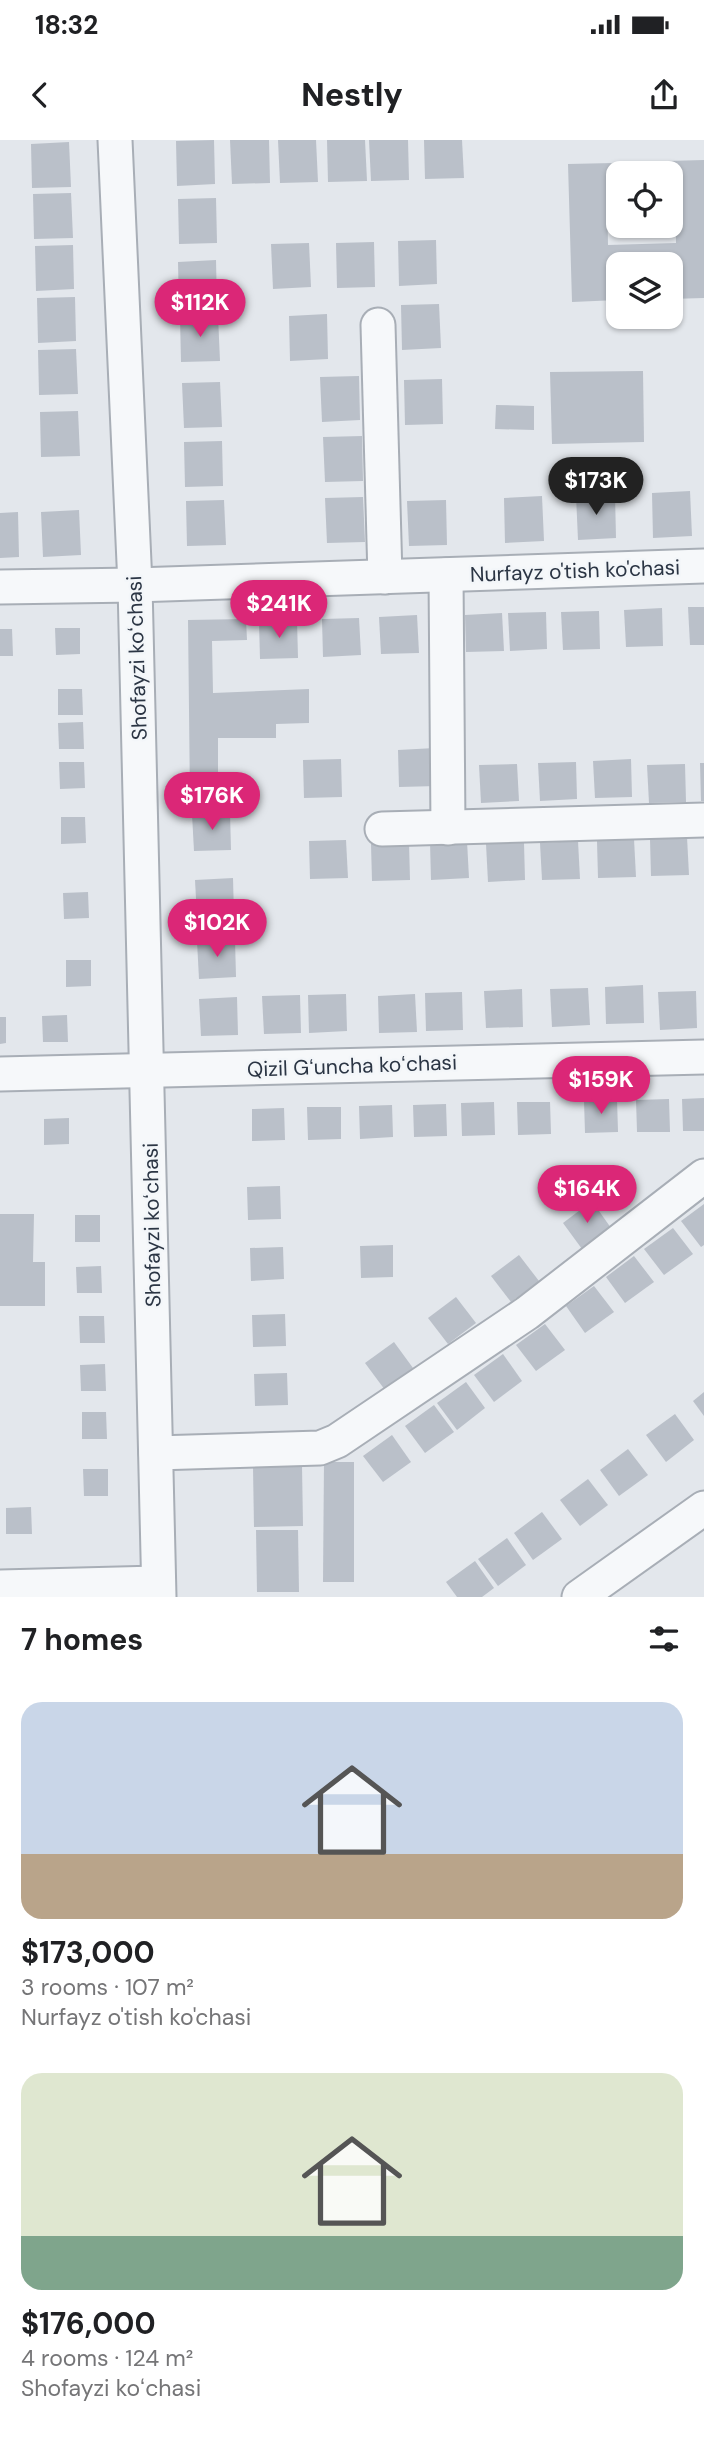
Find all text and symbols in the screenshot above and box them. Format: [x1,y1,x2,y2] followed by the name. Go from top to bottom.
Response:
[35,8,98,42] text: 18:32
[301,74,403,116] text: Nestly
[21,76,59,114] icon: back
[645,76,683,114] icon: share
[606,161,683,329] map controls
[606,161,683,238] button: locate
[606,252,683,329] button: layers
[151,280,249,339] pin: $112K
[171,287,229,317] text: $112K
[547,458,645,517] pin: $173K
[564,465,628,495] text: $173K
[469,553,681,589] street label: Nurfayz o'tish ko'chasi
[120,575,154,741] street label: Shofayzi koʻchasi
[230,580,328,640] pin: $241K
[246,588,312,618] text: $241K
[163,772,261,832] pin: $176K
[180,780,244,810] text: $176K
[168,900,266,959] pin: $102K
[184,907,250,937] text: $102K
[247,1048,457,1084] street label: Qizil Gʻuncha koʻchasi
[552,1056,650,1116] pin: $159K
[568,1064,634,1094] text: $159K
[137,1143,167,1307] street label: Shofayzi koʻchasi
[538,1166,636,1225] pin: $164K
[554,1173,620,1203] text: $164K
[21,1620,143,1659] text: 7 homes
[645,1620,683,1658] icon: filters
[289,1747,415,1873] icon: home
[21,1933,155,1972] text: $173,000
[21,1972,194,2002] text: 3 rooms · 107 m²
[21,2002,251,2032] text: Nurfayz o'tish ko'chasi
[289,2118,415,2244] icon: home
[21,2304,156,2343] text: $176,000
[21,2343,193,2373] text: 4 rooms · 124 m²
[21,2373,201,2403] text: Shofayzi koʻchasi

